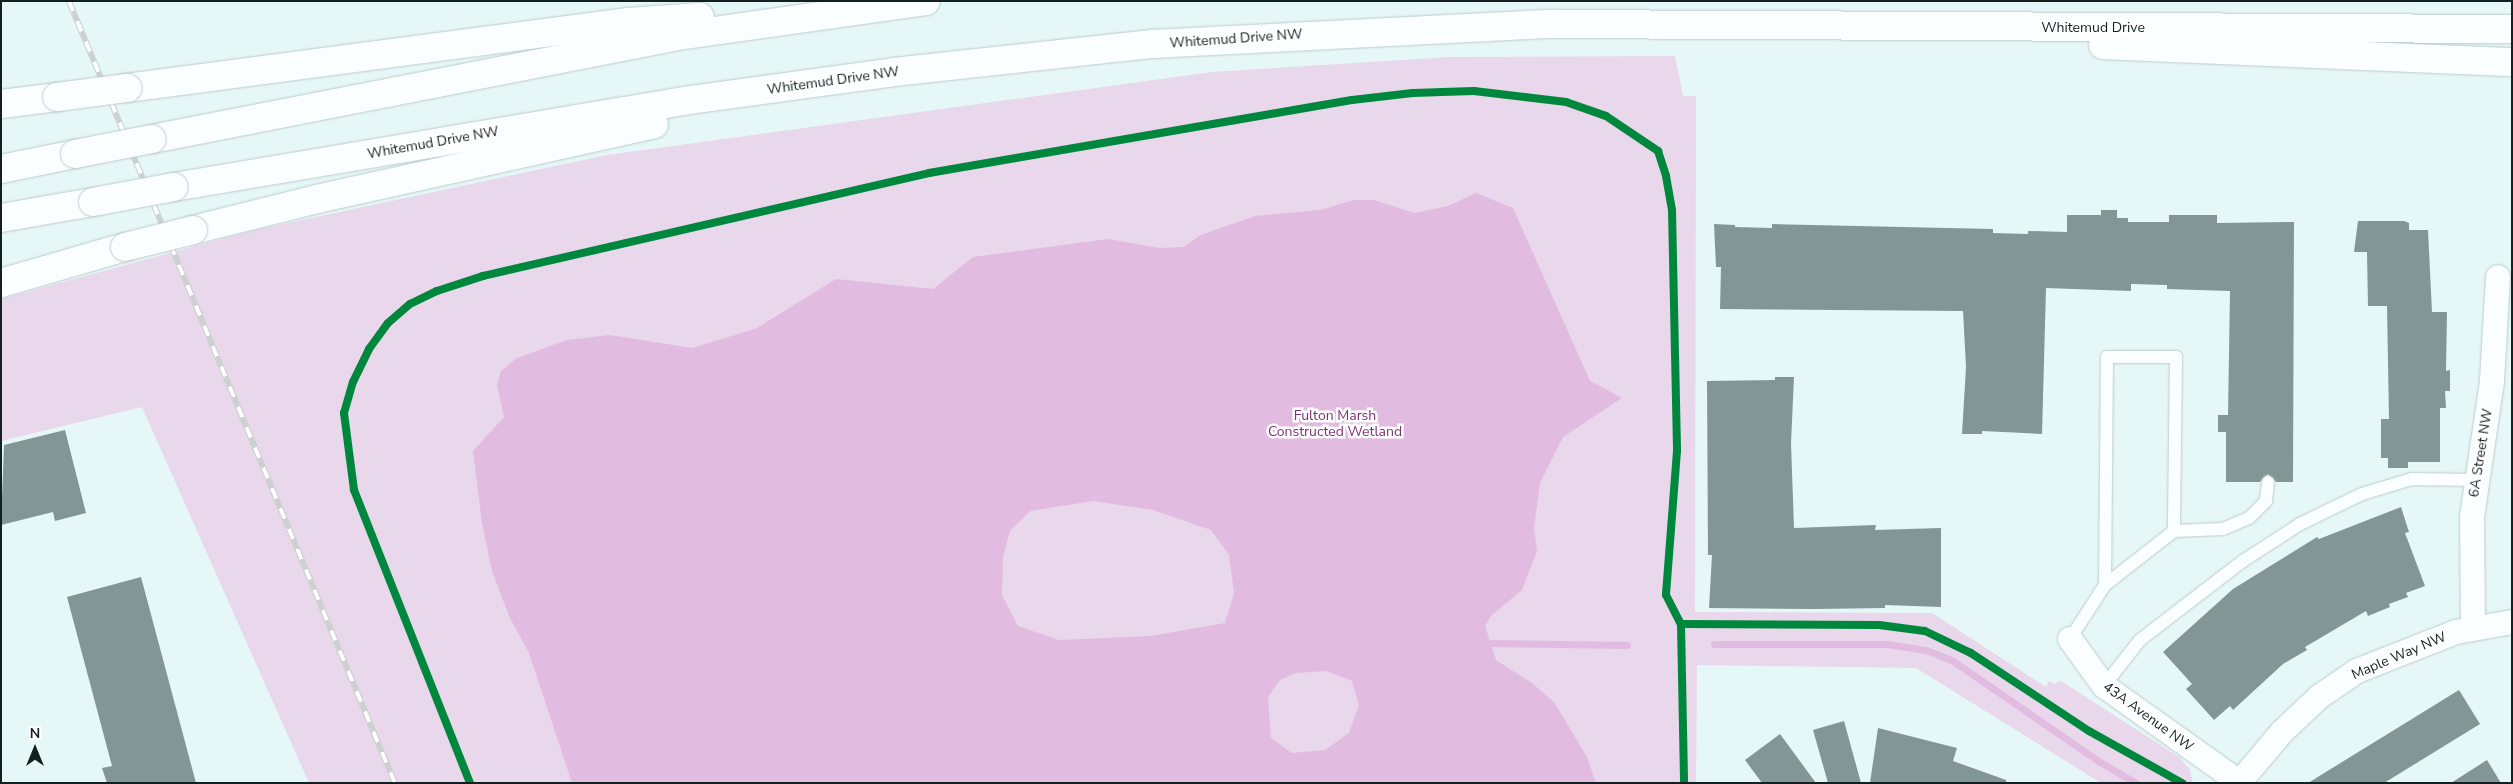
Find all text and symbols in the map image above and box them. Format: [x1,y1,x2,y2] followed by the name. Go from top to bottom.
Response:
[2041,20,2145,36] street label: Whitemud Drive
[1169,26,1303,52] street label: Whitemud Drive NW
[766,63,900,99] street label: Whitemud Drive NW
[366,123,500,163] street label: Whitemud Drive NW
[2466,407,2496,499] street label: 6A Street NW
[1268,408,1402,441] park label: Fulton Marsh Constructed Wetland
[2349,628,2449,684] street label: Maple Way NW
[2100,679,2196,755] street label: 43A Avenue NW
[10,724,60,774] north arrow
[30,724,40,743] text: N

